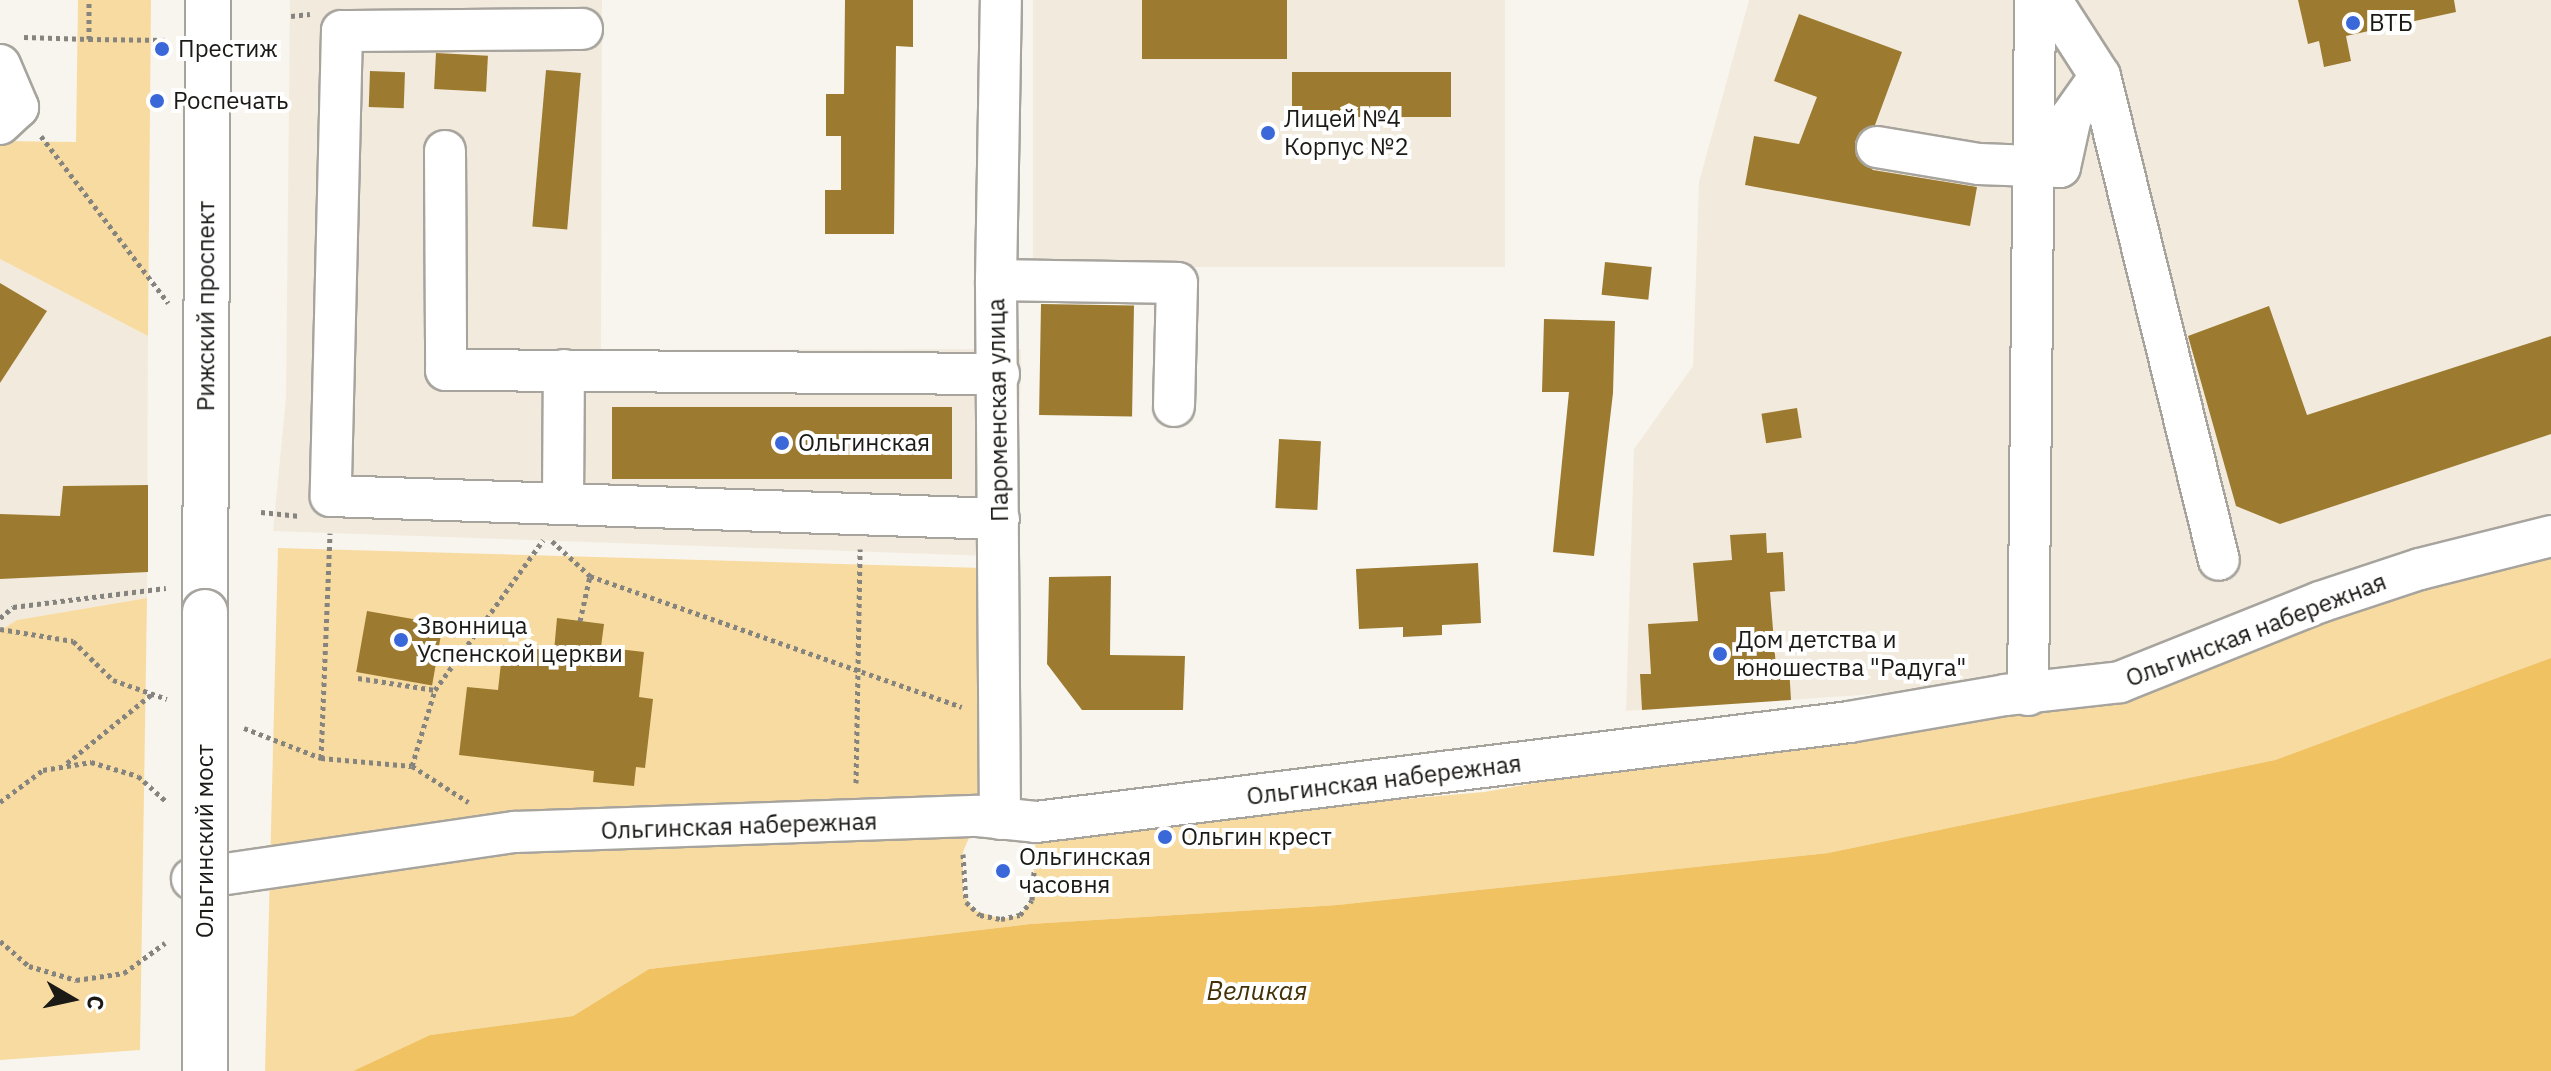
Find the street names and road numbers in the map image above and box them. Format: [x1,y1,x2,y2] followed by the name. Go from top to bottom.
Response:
[192,201,220,411] street label: Рижский проспект
[982,298,1014,522] street label: Пароменская улица
[2122,567,2390,693] street label: Ольгинская набережная
[191,744,219,938] street label: Ольгинский мост
[1245,749,1523,811] street label: Ольгинская набережная
[600,807,878,845] street label: Ольгинская набережная

